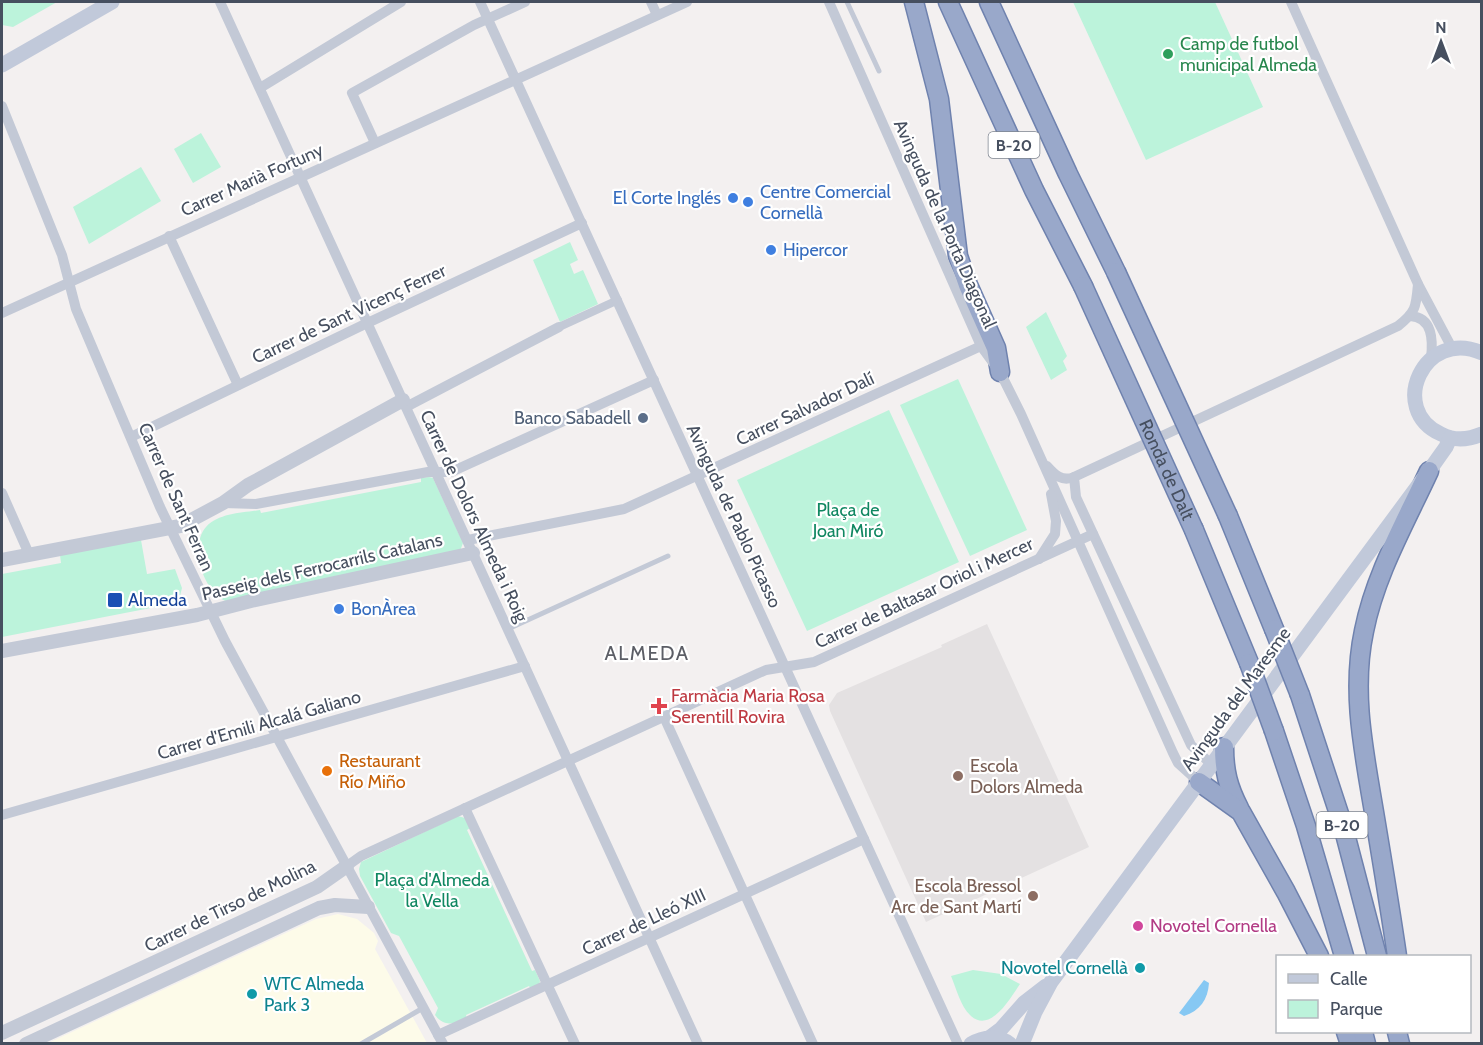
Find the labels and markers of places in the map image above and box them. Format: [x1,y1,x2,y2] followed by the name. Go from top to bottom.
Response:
[1180,33,1317,76] place label: Camp de futbol municipal Almeda
[1161,47,1175,61] marker: Camp de futbol municipal Almeda
[760,181,892,224] place label: Centre Comercial Cornellà
[613,187,721,209] place label: El Corte Inglés
[726,191,740,205] marker: El Corte Inglés
[741,195,755,209] marker: Centre Comercial Cornellà
[783,239,848,261] place label: Hipercor
[764,243,778,257] marker: Hipercor
[514,407,632,429] place label: Banco Sabadell
[636,411,650,425] marker: Banco Sabadell
[128,589,187,611] place label: Almeda
[106,591,124,609] marker: Almeda
[351,598,416,620] place label: BonÀrea
[332,602,346,616] marker: BonÀrea
[671,685,825,728] place label: Farmàcia Maria Rosa Serentill Rovira
[652,699,666,713] marker: Farmàcia Maria Rosa Serentill Rovira
[339,750,421,793] place label: Restaurant Río Miño
[970,755,1083,798] place label: Escola Dolors Almeda
[320,764,334,778] marker: Restaurant Río Miño
[951,769,965,783] marker: Escola Dolors Almeda
[891,875,1022,918] place label: Escola Bressol Arc de Sant Martí
[1026,889,1040,903] marker: Escola Bressol Arc de Sant Martí
[1150,915,1277,937] place label: Novotel Cornella
[1131,919,1145,933] marker: Novotel Cornella
[1001,957,1128,979] place label: Novotel Cornellà
[1133,961,1147,975] marker: Novotel Cornellà
[264,973,365,1016] place label: WTC Almeda Park 3
[245,987,259,1001] marker: WTC Almeda Park 3

